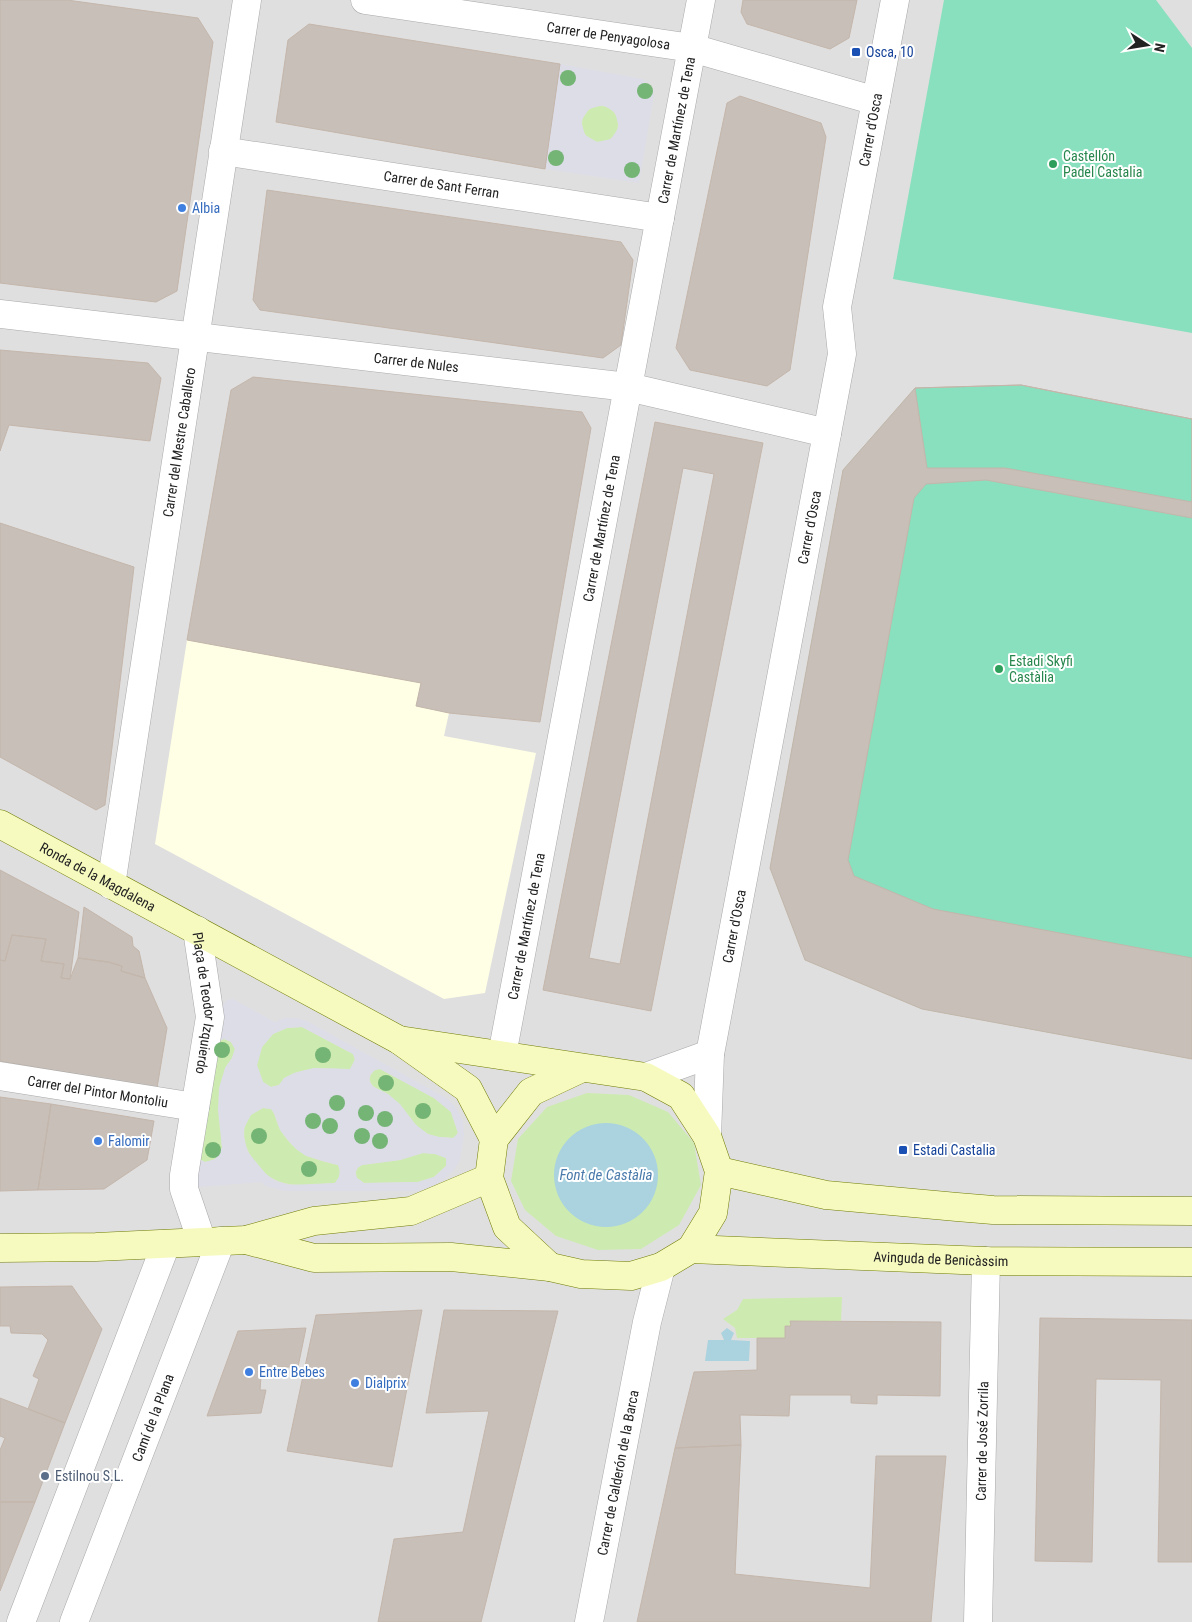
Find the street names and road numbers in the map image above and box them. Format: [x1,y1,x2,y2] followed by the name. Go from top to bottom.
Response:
[546,19,671,53] street label: Carrer de Penyagolosa
[655,56,698,205] street label: Carrer de Martínez de Tena
[856,92,885,168] street label: Carrer d'Osca
[382,168,500,201] street label: Carrer de Sant Ferran
[373,349,460,375] street label: Carrer de Nules
[160,366,198,518] street label: Carrer del Mestre Caballero
[580,454,623,603] street label: Carrer de Martínez de Tena
[795,489,824,565] street label: Carrer d'Osca
[37,839,158,915] street label: Ronda de la Magdalena
[505,852,548,1001] street label: Carrer de Martínez de Tena
[719,888,749,964] street label: Carrer d'Osca
[189,931,218,1075] street label: Plaça de Teodor Izquierdo
[26,1072,169,1111] street label: Carrer del Pintor Montoliu
[873,1248,1008,1269] street label: Avinguda de Benicàssim
[129,1372,177,1464] street label: Camí de la Plana
[973,1381,991,1501] street label: Carrer de José Zorrila
[594,1389,642,1557] street label: Carrer de Calderón de la Barca

